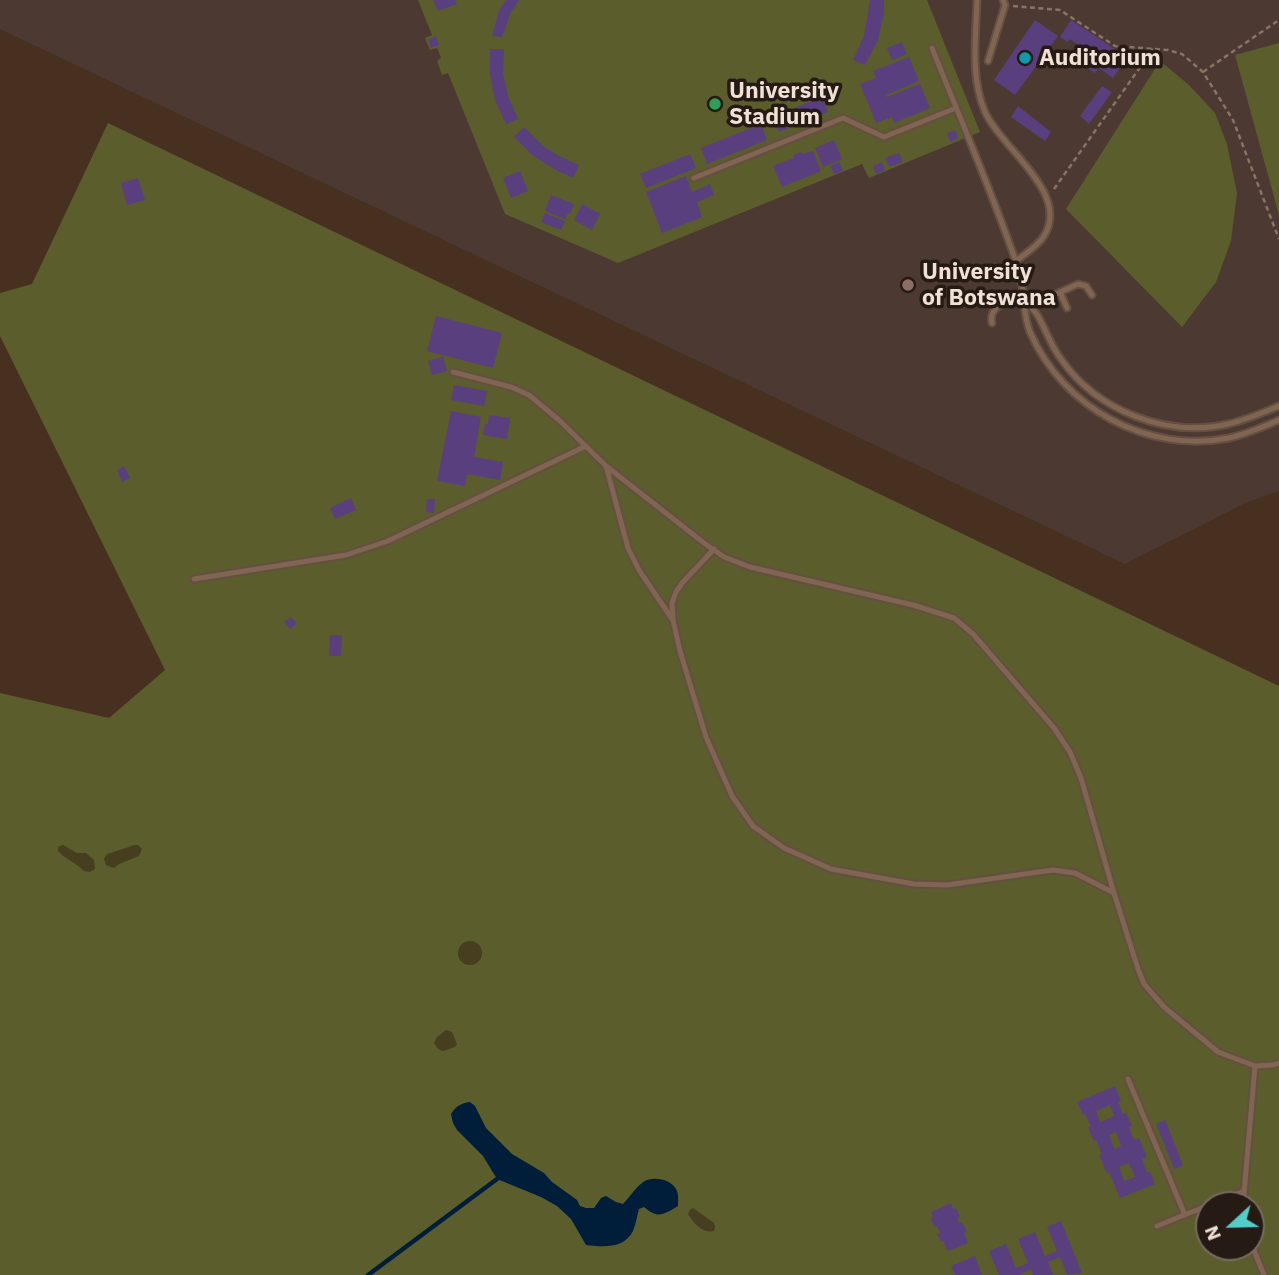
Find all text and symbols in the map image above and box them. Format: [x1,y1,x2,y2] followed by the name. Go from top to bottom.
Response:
[1039,44,1161,72] place label: Auditorium
[1017,50,1033,66] marker: Auditorium
[729,77,839,131] place label: University Stadium
[707,96,723,112] marker: University Stadium
[922,258,1056,312] place label: University of Botswana
[900,277,916,293] marker: University of Botswana
[1195,1191,1265,1261] north arrow
[1199,1222,1226,1244] text: N

